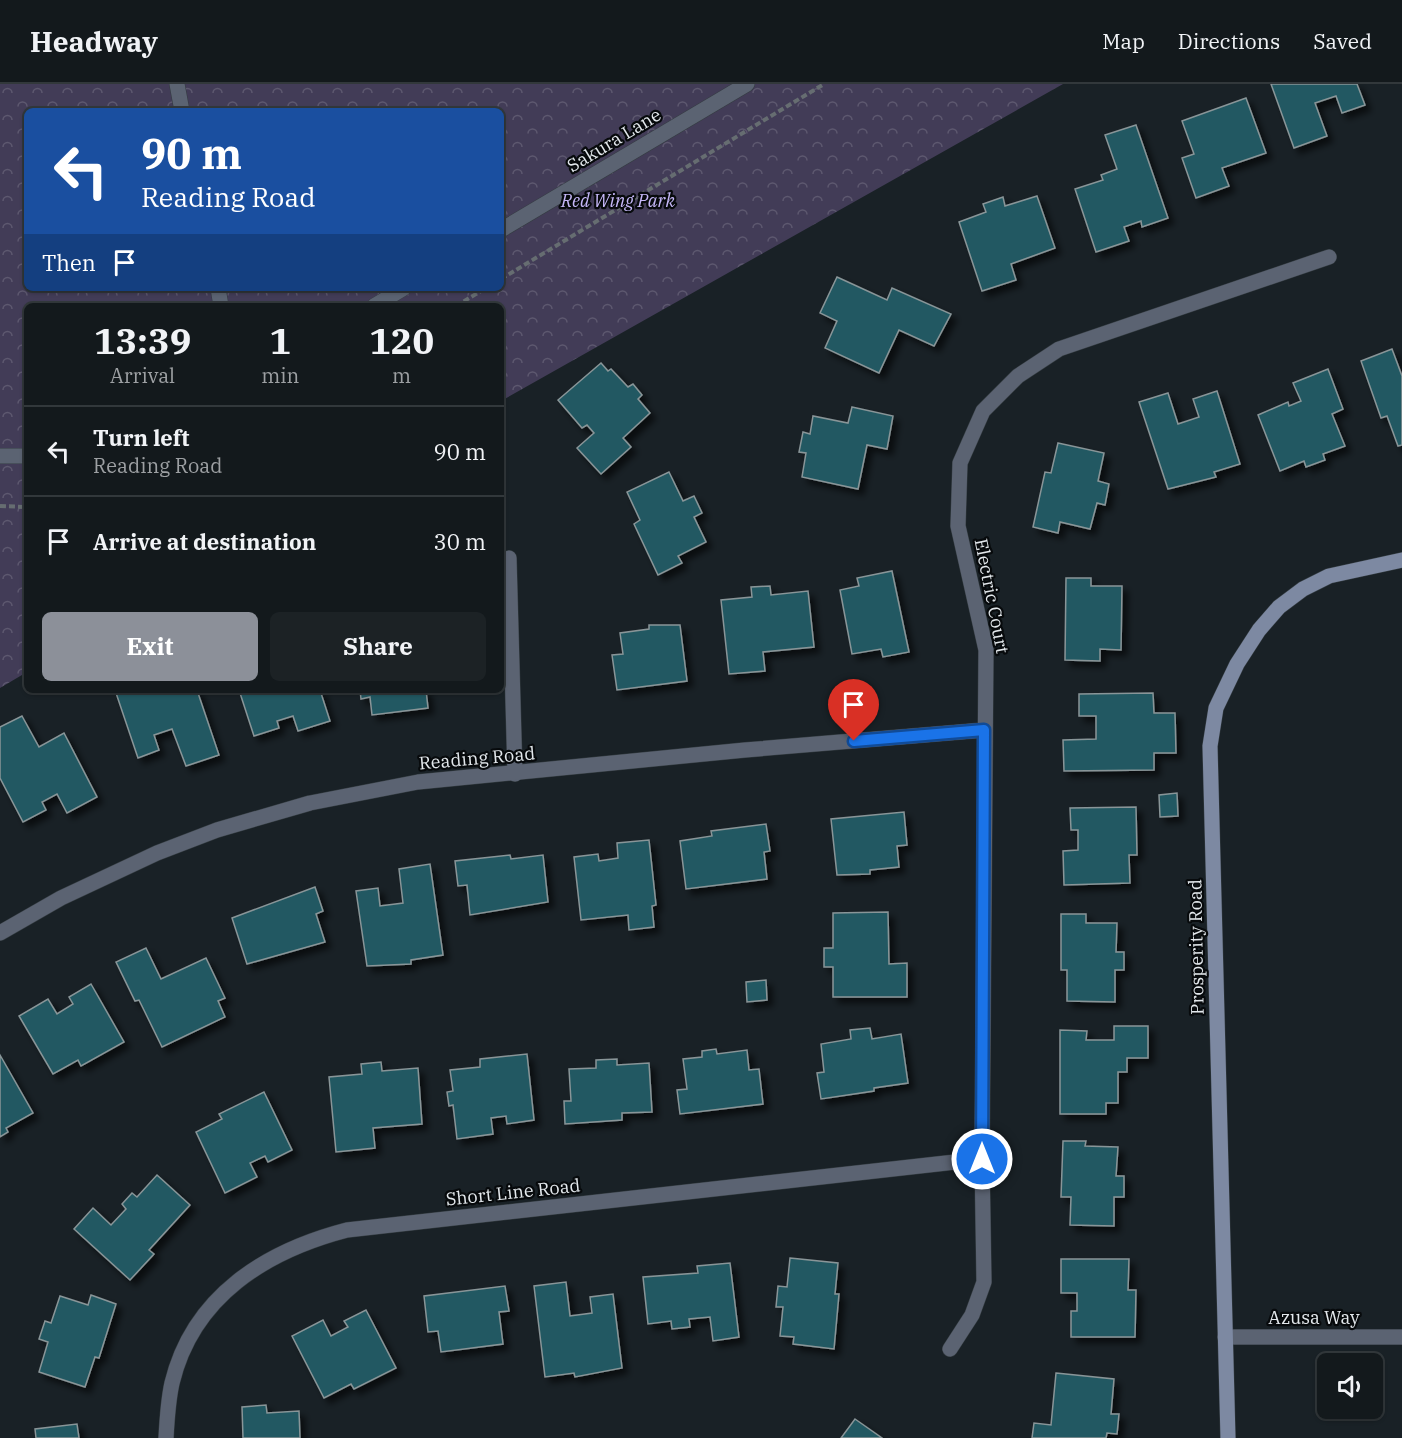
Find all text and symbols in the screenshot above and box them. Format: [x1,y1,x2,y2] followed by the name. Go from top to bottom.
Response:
[30,23,158,60] text: Headway
[1102,27,1145,55] text: Map
[1178,27,1280,55] text: Directions
[1313,27,1372,55] text: Saved
[563,103,665,177] street label: Sakura Lane
[141,126,242,181] text: 90 m
[42,132,120,210] icon: left
[141,179,316,214] text: Reading Road
[560,189,675,212] park label: Red Wing Park
[108,246,141,279] icon: arrive
[42,248,96,277] text: Then
[94,317,191,364] text: 13:39
[269,317,291,364] text: 1
[369,317,434,364] text: 120
[110,362,175,389] text: Arrival
[261,362,299,389] text: min
[392,362,411,389] text: m
[93,423,189,452] text: Turn left
[42,435,75,468] icon: left
[434,437,486,466] text: 90 m
[93,452,222,479] text: Reading Road
[42,525,75,558] icon: arrive
[93,527,316,556] text: Arrive at destination
[434,527,486,556] text: 30 m
[970,537,1014,655] street label: Electric Court
[42,612,258,681] button: Exit
[270,612,486,681] button: Share
[828,679,879,741] pin
[837,688,870,721] icon: arrive
[418,741,536,775] street label: Reading Road
[1183,879,1209,1015] street label: Prosperity Road
[950,1127,1014,1191] position arrow
[445,1173,582,1211] street label: Short Line Road
[1268,1306,1360,1329] street label: Azusa Way
[1317,1353,1383,1419] map controls
[1317,1353,1383,1419] button: sound

